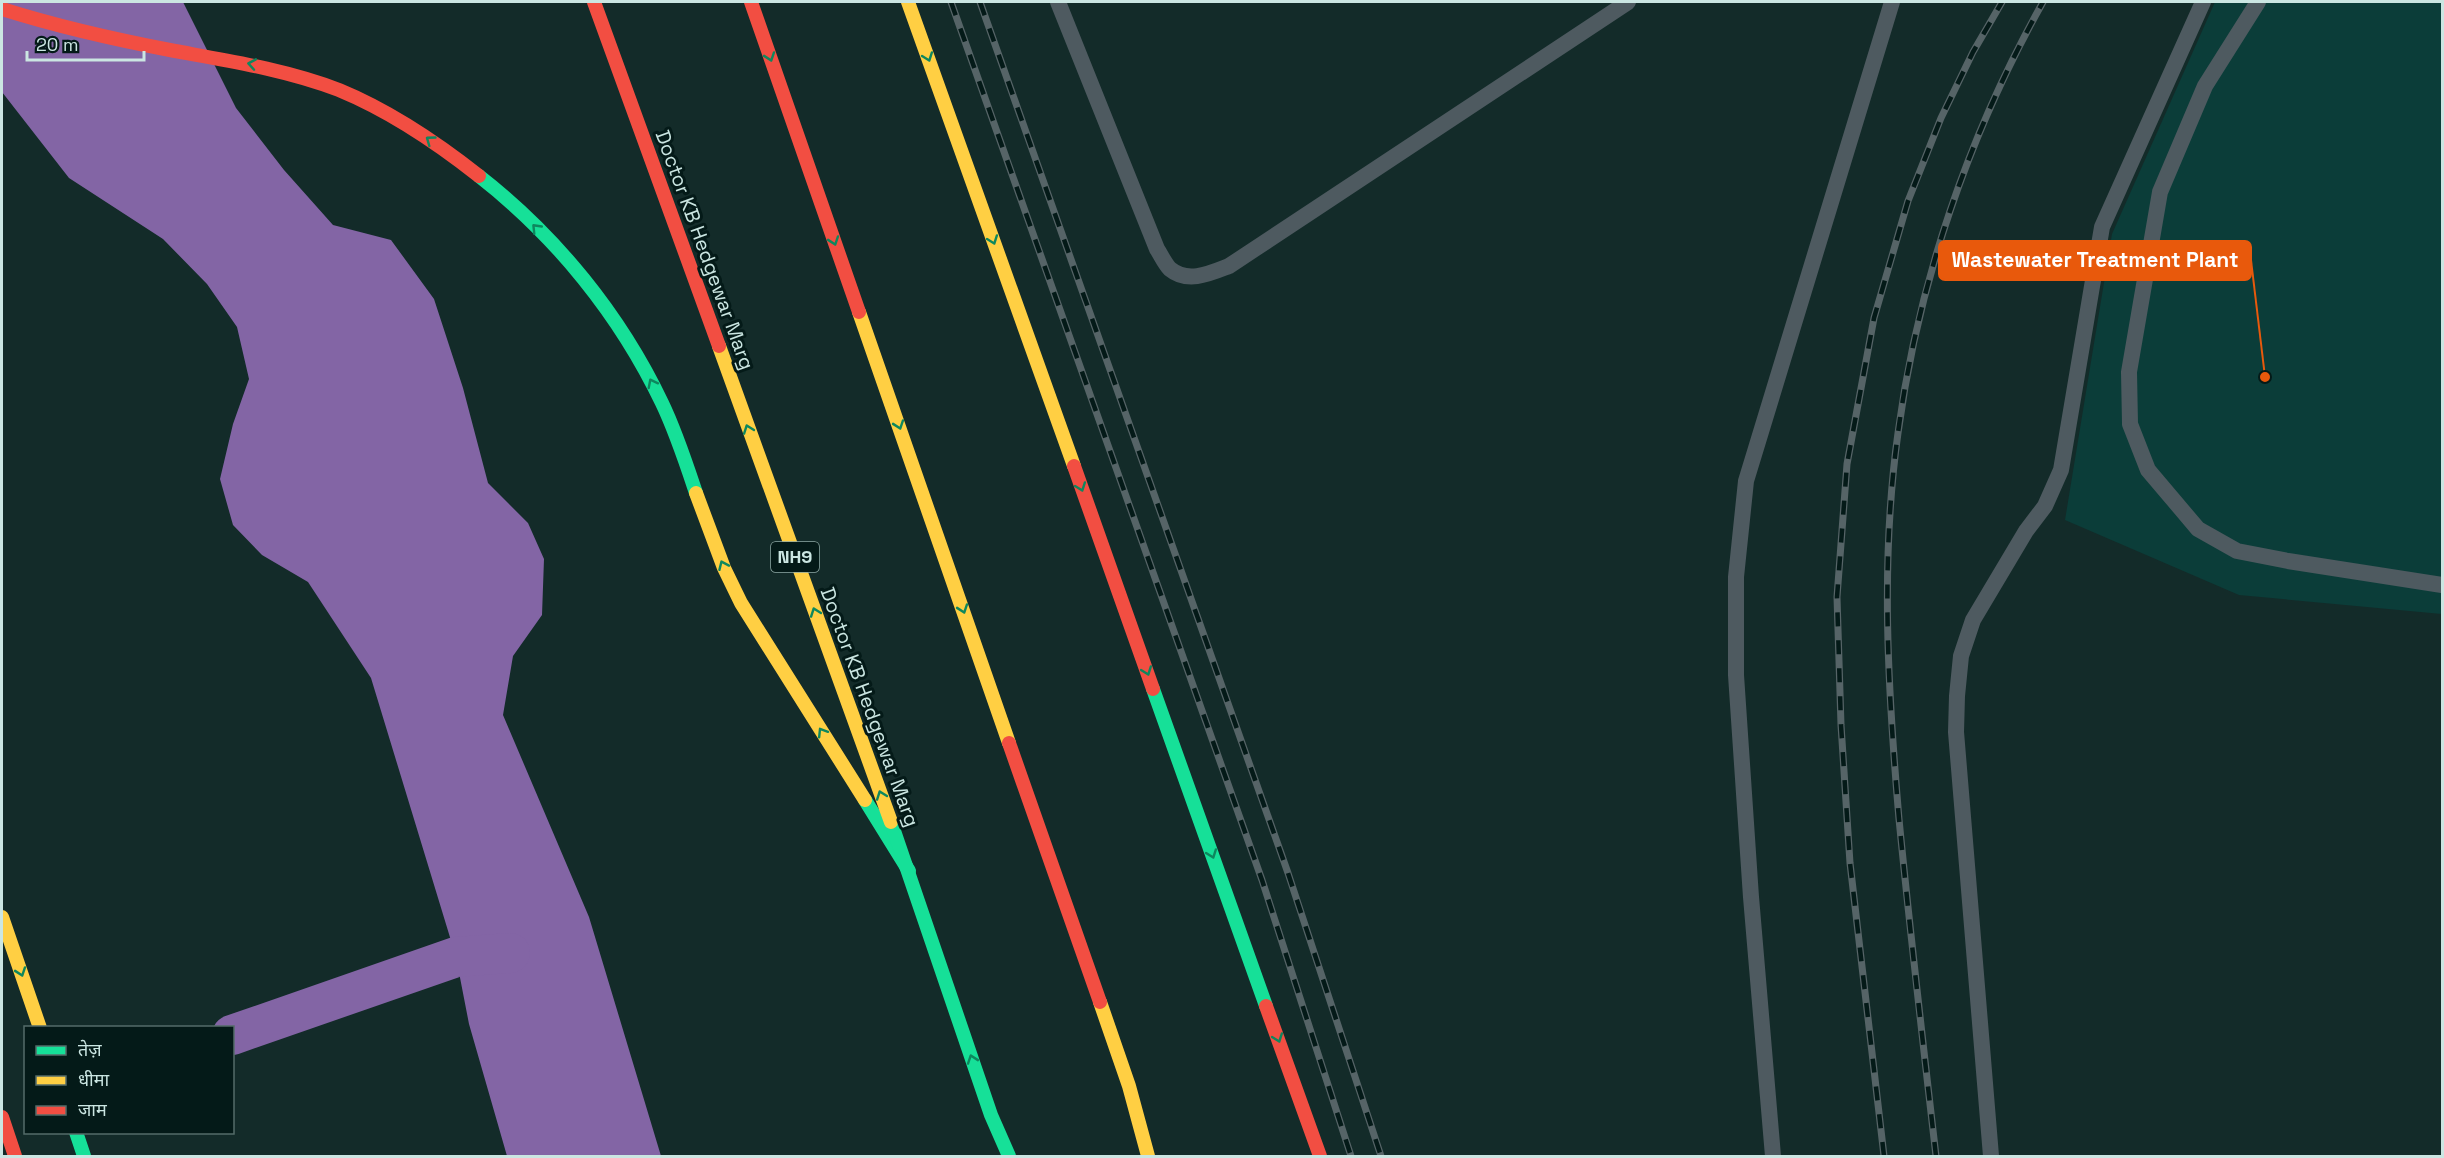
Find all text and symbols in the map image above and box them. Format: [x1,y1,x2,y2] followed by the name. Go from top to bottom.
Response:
[27,24,144,62] scale bar
[36,33,79,56] text: 20 m
[763,51,776,62] one-way arrow
[920,51,933,62] one-way arrow
[247,58,257,71] one-way arrow
[650,127,760,373] street label: Doctor KB Hedgewar Marg
[425,136,436,147] one-way arrow
[532,224,543,235] one-way arrow
[986,234,999,245] one-way arrow
[827,235,840,246] one-way arrow
[1939,241,2251,280] callout: Wastewater Treatment Plant
[1951,246,2239,273] text: Wastewater Treatment Plant
[648,379,659,390] one-way arrow
[891,419,904,430] one-way arrow
[743,424,756,435] one-way arrow
[1074,481,1087,492] one-way arrow
[771,542,819,572] road number: NH9
[719,560,731,571] one-way arrow
[815,584,925,830] street label: Doctor KB Hedgewar Marg
[955,603,968,614] one-way arrow
[809,607,822,618] one-way arrow
[1139,665,1152,676] one-way arrow
[818,728,830,738] one-way arrow
[876,791,889,801] one-way arrow
[1205,849,1218,859] one-way arrow
[13,966,26,977] one-way arrow
[24,1026,234,1134] legend
[1270,1032,1283,1043] one-way arrow
[78,1038,102,1061] text: तेज़
[967,1054,979,1065] one-way arrow
[78,1068,109,1091] text: धीमा
[78,1098,108,1121] text: जाम

